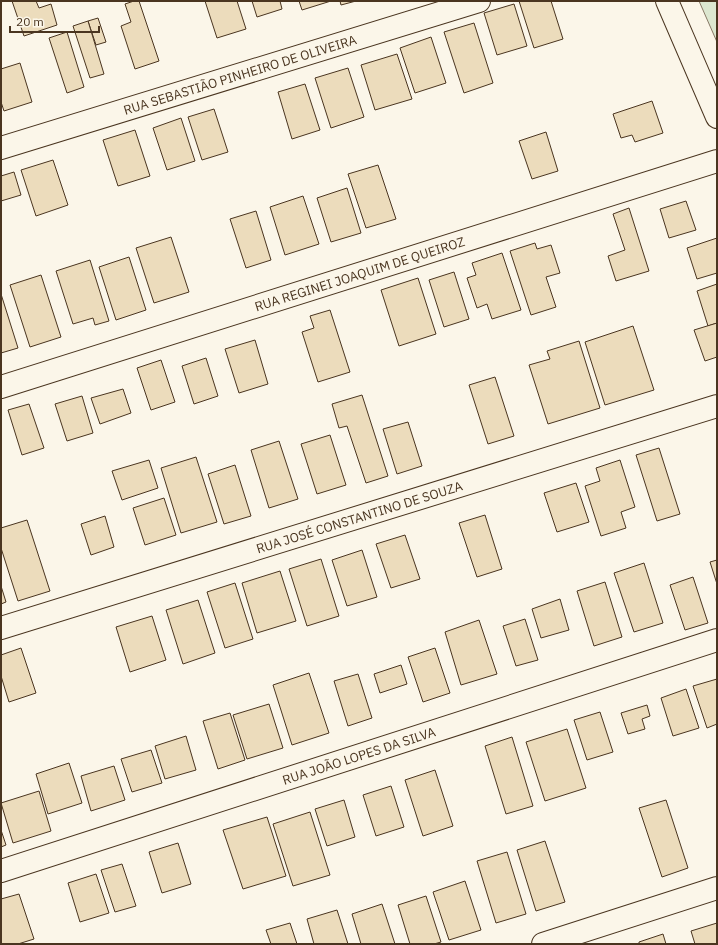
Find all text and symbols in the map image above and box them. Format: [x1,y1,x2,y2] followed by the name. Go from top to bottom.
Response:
[10,8,99,34] scale bar
[16,14,44,29] text: 20 m
[121,30,359,118] street label: RUA SEBASTIÃO PINHEIRO DE OLIVEIRA
[252,233,467,315] street label: RUA REGINEI JOAQUIM DE QUEIROZ
[254,477,465,557] street label: RUA JOSÉ CONSTANTINO DE SOUZA
[280,723,438,788] street label: RUA JOÃO LOPES DA SILVA

